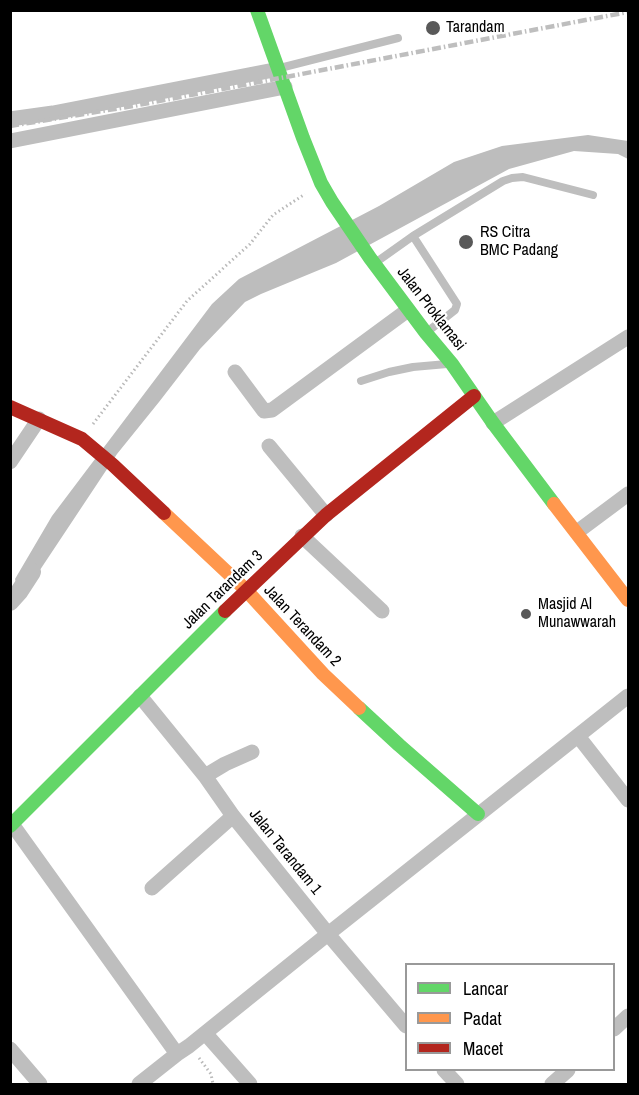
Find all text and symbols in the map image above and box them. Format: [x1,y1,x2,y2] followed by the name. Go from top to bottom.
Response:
[446,18,505,38] place label: Tarandam
[424,19,442,37] marker: Tarandam
[480,223,558,261] place label: RS Citra BMC Padang
[457,233,475,251] marker: RS Citra BMC Padang
[392,263,470,355] street label: Jalan Proklamasi
[179,547,267,633] street label: Jalan Tarandam 3
[259,581,345,671] street label: Jalan Terandam 2
[538,595,616,633] place label: Masjid Al Munawwarah
[519,607,533,621] marker: Masjid Al Munawwarah
[245,805,325,899] street label: Jalan Tarandam 1
[405,963,615,1071] legend
[463,976,508,1001] text: Lancar
[463,1006,502,1031] text: Padat
[463,1036,503,1061] text: Macet

